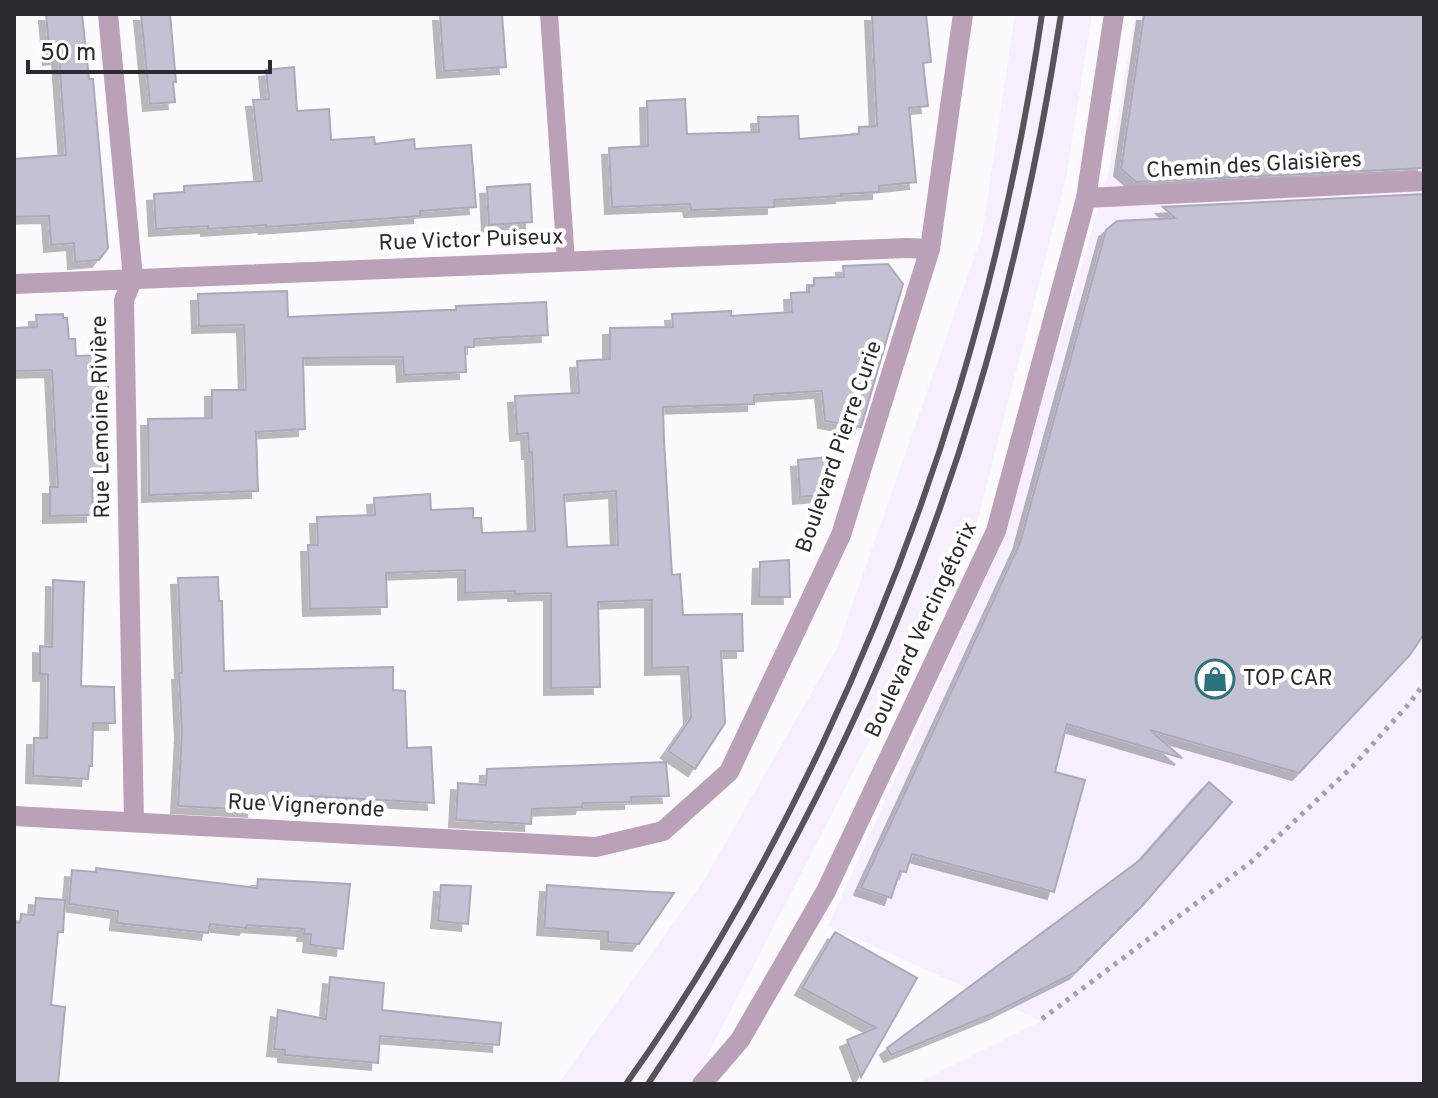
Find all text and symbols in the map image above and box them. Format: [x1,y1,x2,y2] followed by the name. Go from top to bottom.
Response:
[28,24,270,74] scale bar
[40,39,96,69] text: 50 m
[1145,147,1363,185] street label: Chemin des Glaisières
[378,224,564,258] street label: Rue Victor Puiseux
[87,315,117,519] street label: Rue Lemoine Rivière
[791,338,889,556] street label: Boulevard Pierre Curie
[860,518,984,742] street label: Boulevard Vercingétorix
[1194,658,1236,700] shop icon: TOP CAR
[1243,666,1333,693] place label: TOP CAR
[227,789,385,825] street label: Rue Vigneronde

